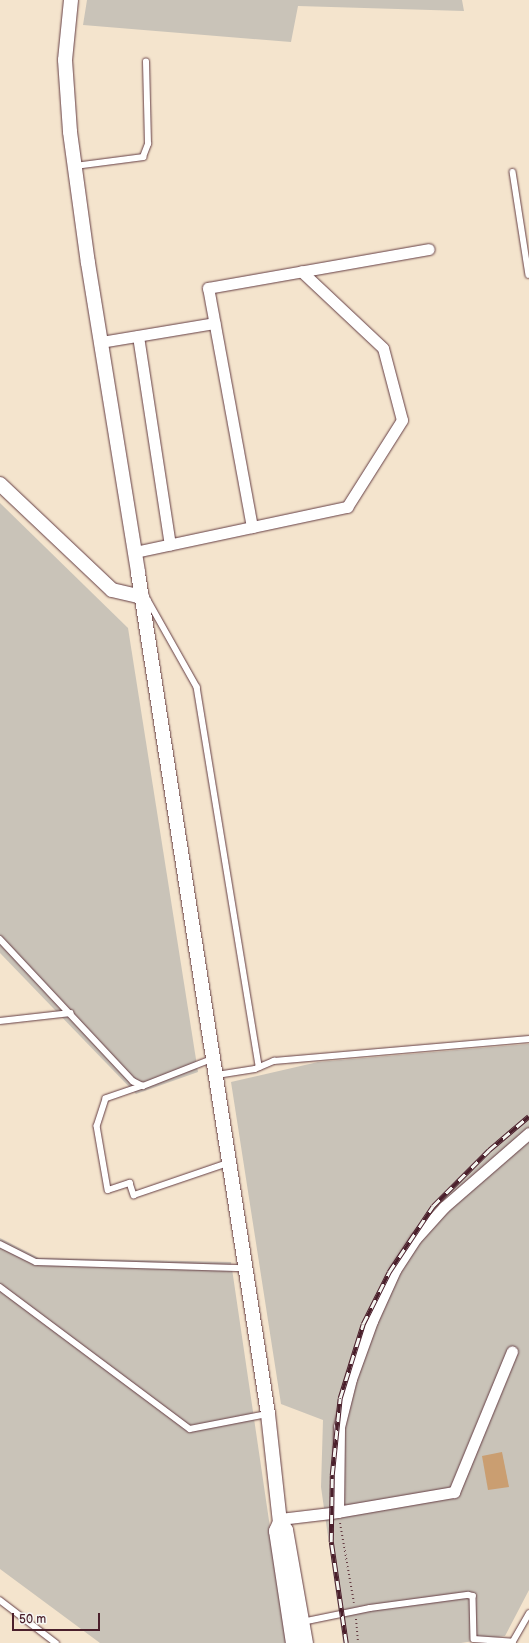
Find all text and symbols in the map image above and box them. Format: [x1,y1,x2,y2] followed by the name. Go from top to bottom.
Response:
[14,1605,102,1631] scale bar
[19,1612,46,1627] text: 50 m

